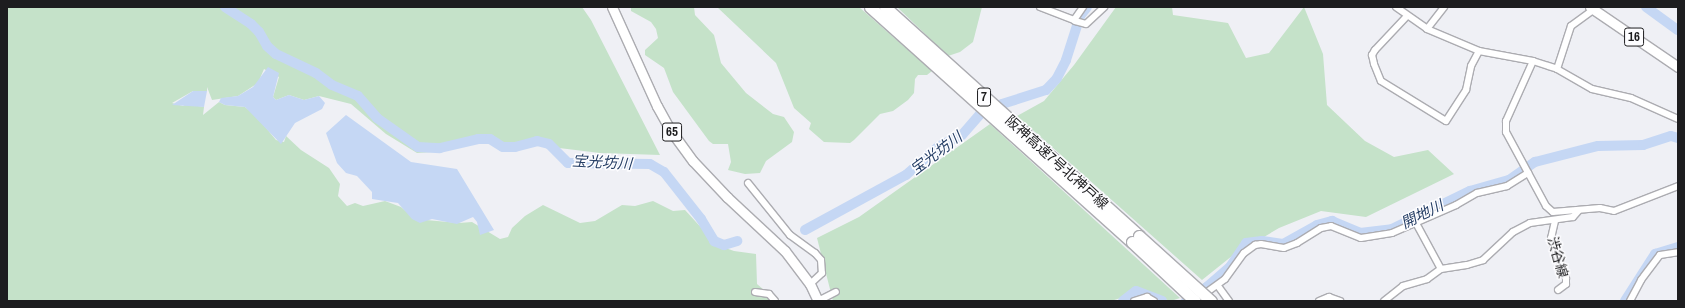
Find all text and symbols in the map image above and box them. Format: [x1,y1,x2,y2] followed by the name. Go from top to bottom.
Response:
[1624,26,1644,48] road number: 16
[977,86,991,108] road number: 7
[1002,111,1112,213] street label: 阪神高速7号北神戸線
[662,121,682,143] road number: 65
[907,128,965,178] water label: 宝光坊川
[572,151,632,173] water label: 宝光坊川
[1398,196,1446,232] water label: 開地川
[1544,234,1572,280] street label: 渋谷線

